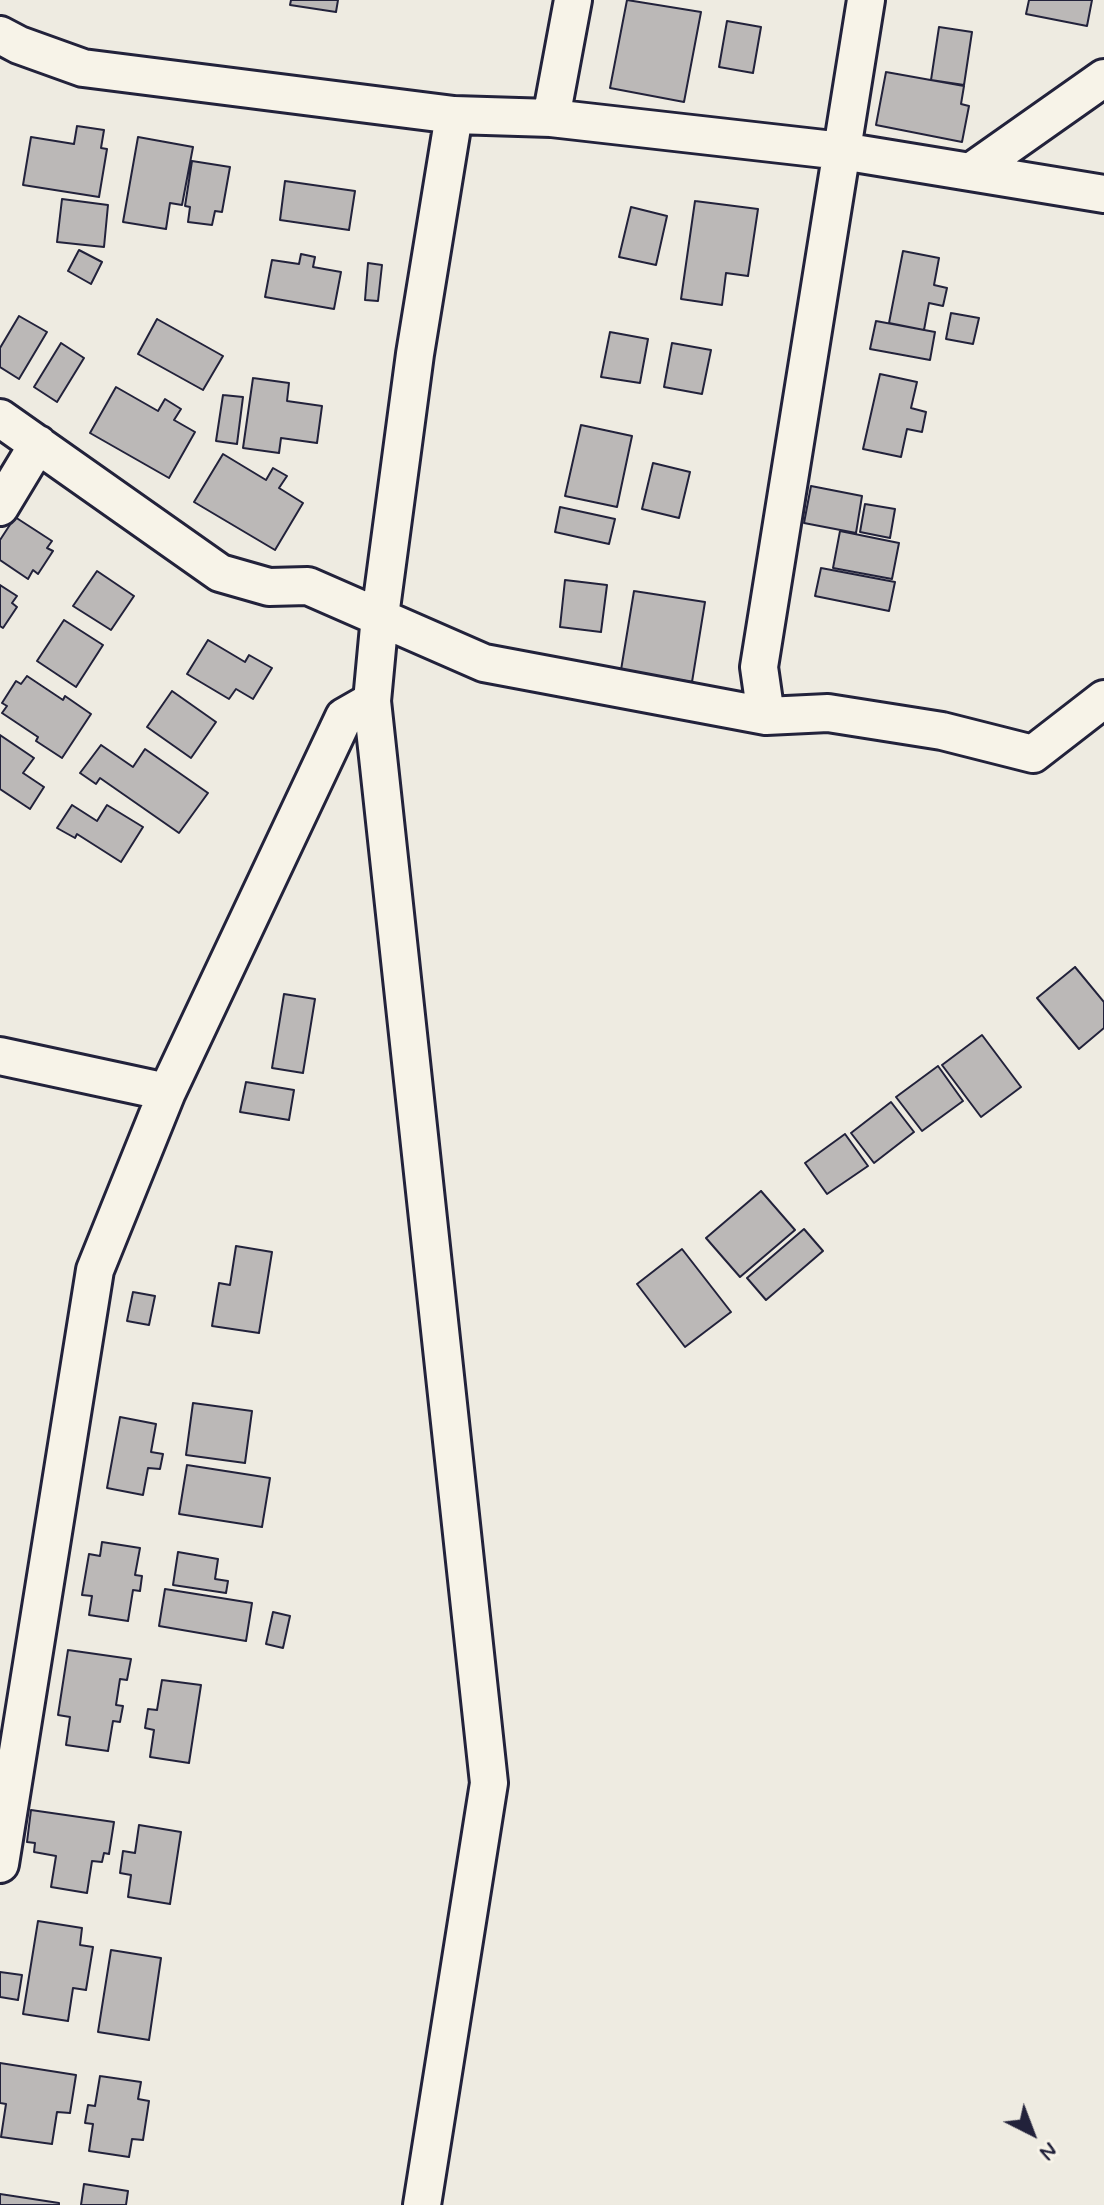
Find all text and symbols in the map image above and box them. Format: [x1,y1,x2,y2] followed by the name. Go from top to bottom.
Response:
[992,2093,1072,2173] north arrow
[1033,2136,1063,2166] text: N

